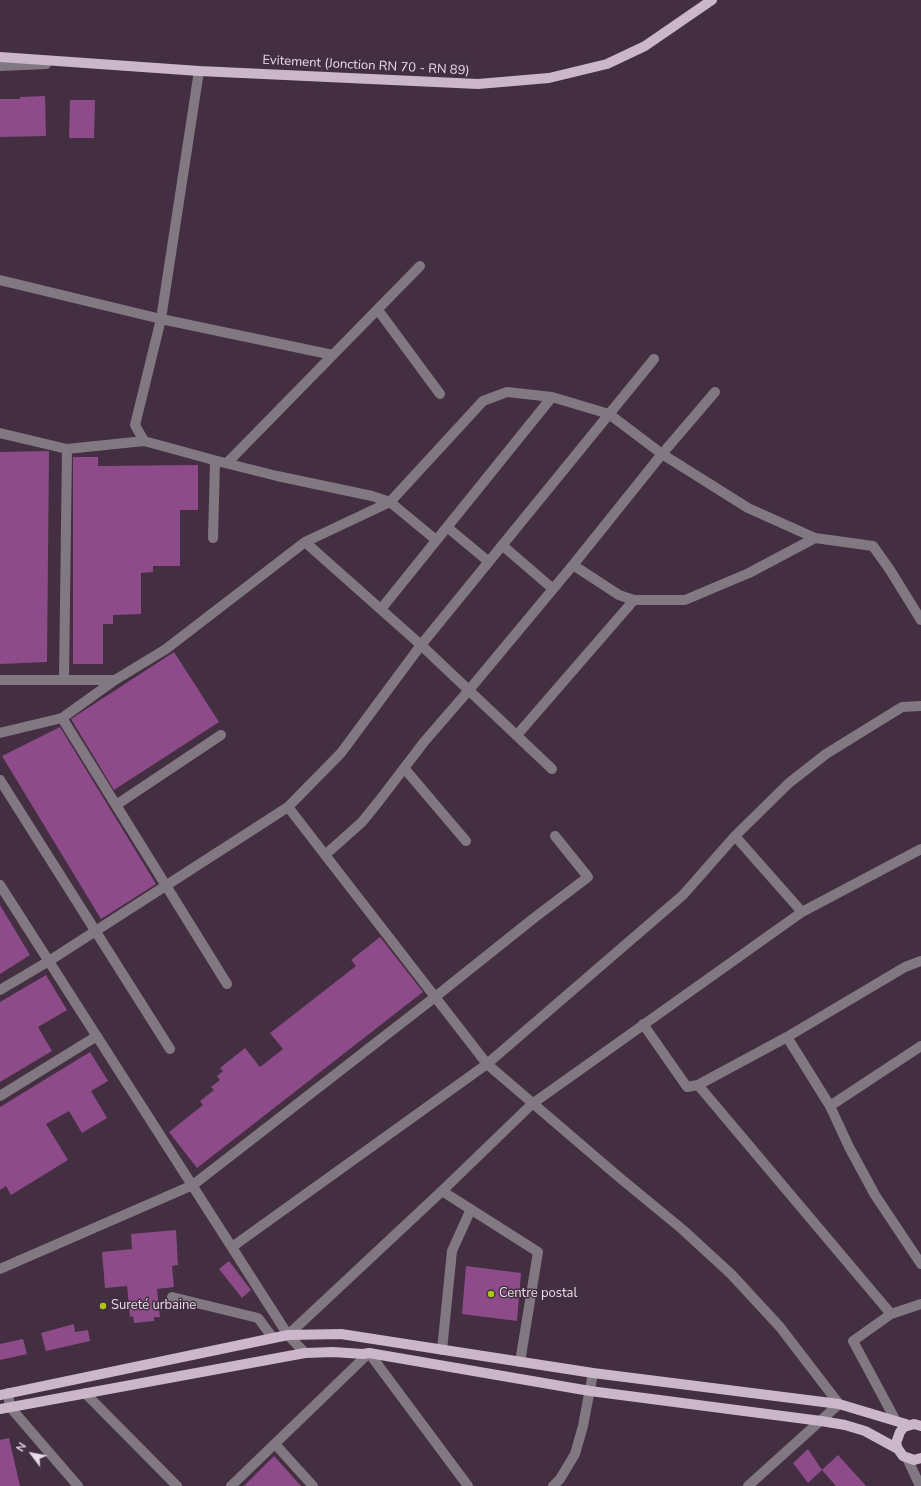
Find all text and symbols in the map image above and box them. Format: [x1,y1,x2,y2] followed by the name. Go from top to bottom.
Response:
[262,53,470,79] street label: Evitement (Jonction RN 70 - RN 89)
[499,1286,577,1302] place label: Centre postal
[486,1289,496,1299] marker: Centre postal
[111,1298,196,1314] place label: Sureté urbaine
[98,1301,108,1311] marker: Sureté urbaine
[12,1434,52,1474] north arrow
[13,1440,30,1455] text: N

